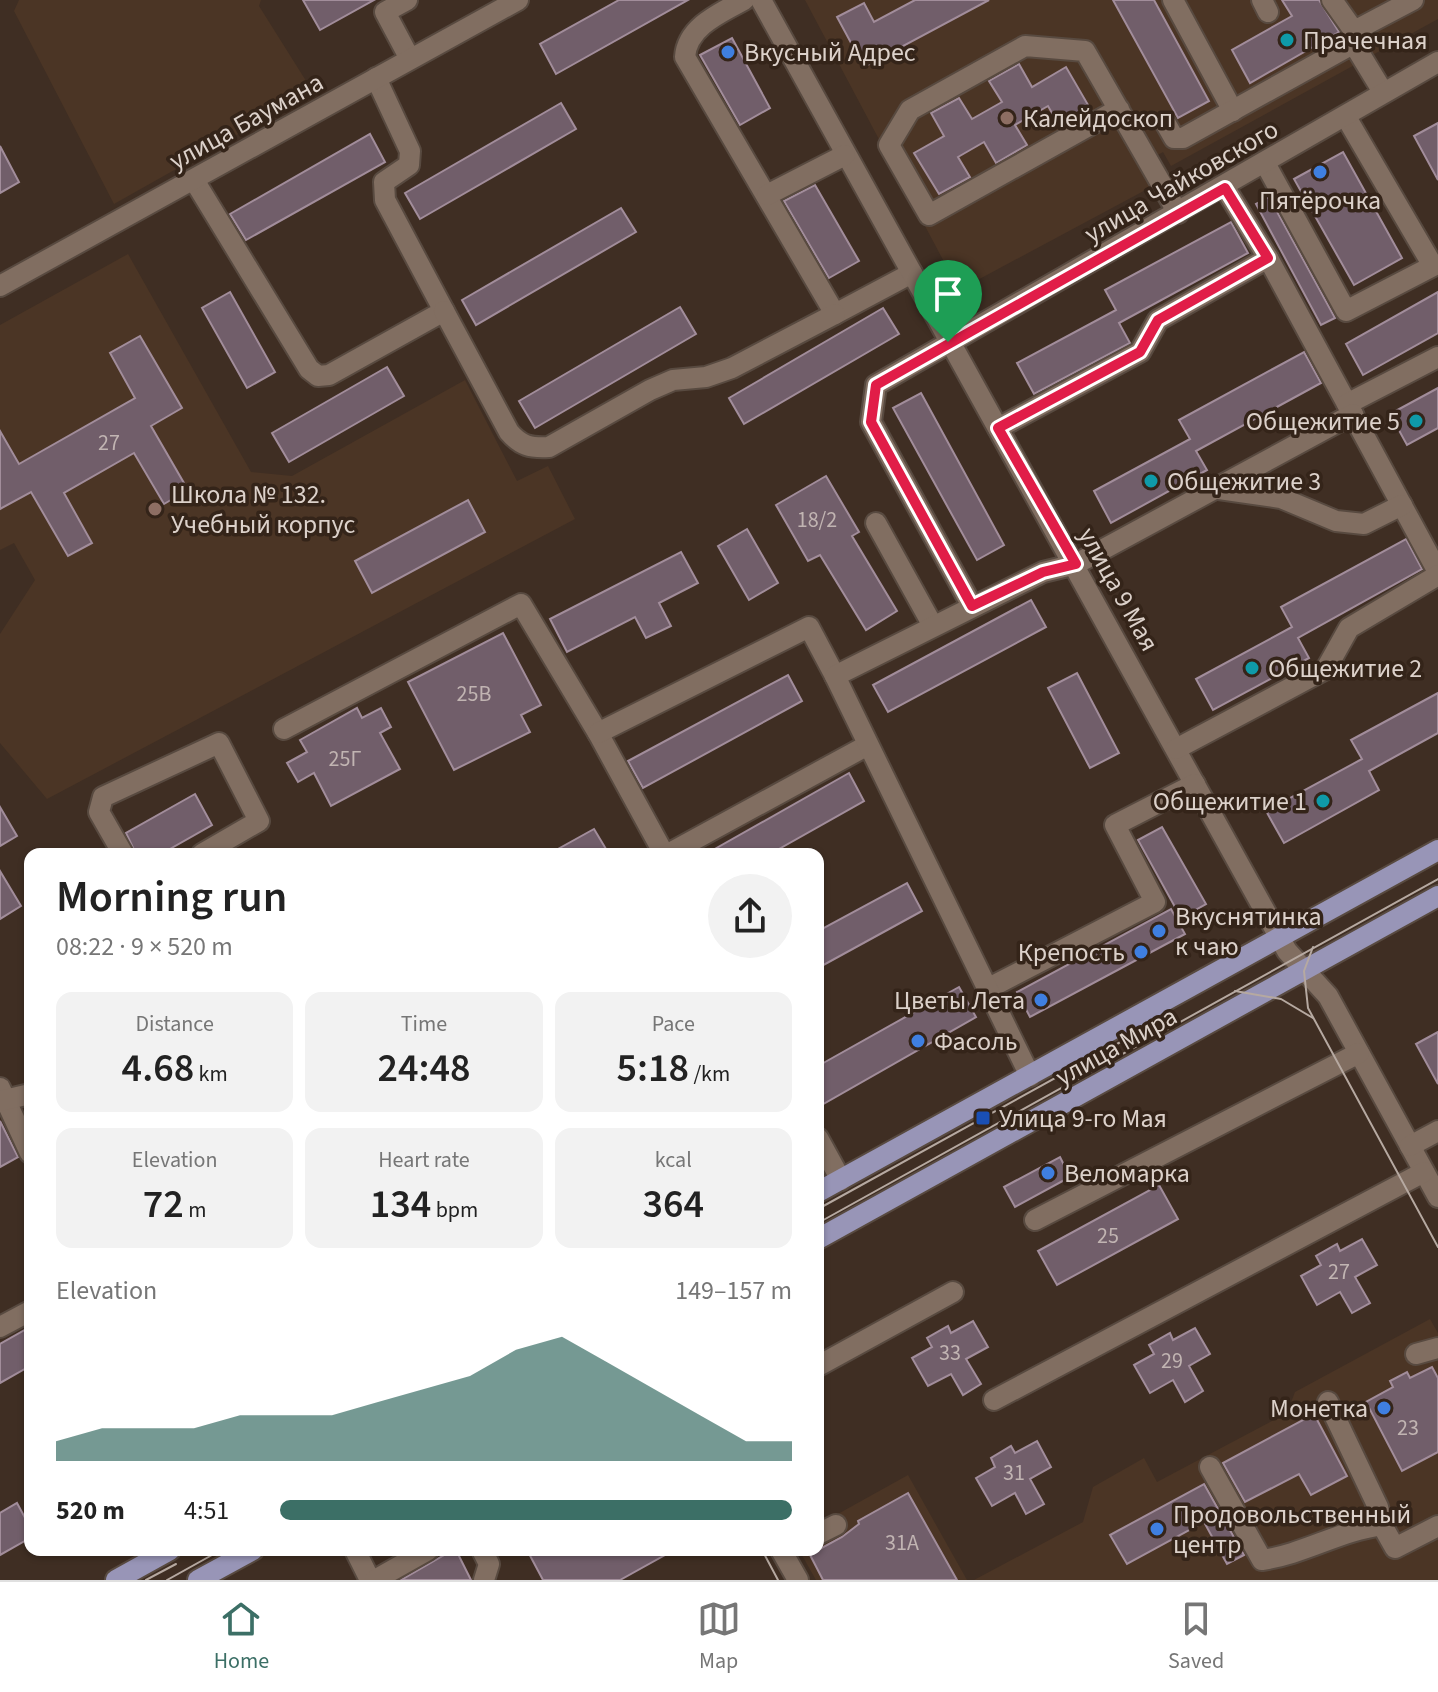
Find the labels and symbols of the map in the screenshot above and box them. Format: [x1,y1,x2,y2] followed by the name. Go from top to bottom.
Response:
[1303,22,1428,59] place label: Прачечная
[1278,31,1296,49] marker: Прачечная
[744,34,916,71] place label: Вкусный Адрес
[719,43,737,61] marker: Вкусный Адрес
[163,64,330,179] street label: улица Баумана
[1023,100,1173,137] place label: Калейдоскоп
[998,109,1016,127] marker: Калейдоскоп
[1077,111,1285,252] street label: улица Чайковского
[1311,163,1329,181] marker: Пятёрочка
[1259,182,1381,219] place label: Пятёрочка
[914,260,982,342] pin
[1246,403,1400,440] place label: Общежитие 5
[1407,412,1425,430] marker: Общежитие 5
[98,427,120,459] house number: 27
[1167,463,1321,500] place label: Общежитие 3
[1142,472,1160,490] marker: Общежитие 3
[171,476,356,543] place label: Школа № 132. Учебный корпус
[146,500,164,518] marker: Школа № 132. Учебный корпус
[797,504,837,536] house number: 18/2
[1069,520,1168,658] street label: улица 9 Мая
[1268,650,1422,687] place label: Общежитие 2
[1243,659,1261,677] marker: Общежитие 2
[457,678,491,710] house number: 25В
[329,743,361,775] house number: 25Г
[1153,783,1307,820] place label: Общежитие 1
[1314,792,1332,810] marker: Общежитие 1
[1175,898,1322,965] place label: Вкуснятинка к чаю
[1150,922,1168,940] marker: Вкуснятинка к чаю
[1018,934,1125,971] place label: Крепость
[1132,943,1150,961] marker: Крепость
[894,982,1025,1019] place label: Цветы Лета
[1032,991,1050,1009] marker: Цветы Лета
[1049,998,1184,1095] street label: улица Мира
[934,1023,1018,1060] place label: Фасоль
[909,1032,927,1050] marker: Фасоль
[999,1100,1167,1137] place label: Улица 9-го Мая
[974,1109,992,1127] marker: Улица 9-го Мая
[1064,1155,1190,1192] place label: Веломарка
[1039,1164,1057,1182] marker: Веломарка
[1097,1220,1119,1252] house number: 25
[1328,1256,1350,1288] house number: 27
[939,1337,961,1369] house number: 33
[1161,1345,1183,1377] house number: 29
[1270,1390,1368,1427] place label: Монетка
[1375,1399,1393,1417] marker: Монетка
[1397,1412,1419,1444] house number: 23
[1003,1457,1025,1489] house number: 31
[1173,1496,1411,1563] place label: Продовольственный центр
[1148,1520,1166,1538] marker: Продовольственный центр
[885,1527,919,1559] house number: 31А

